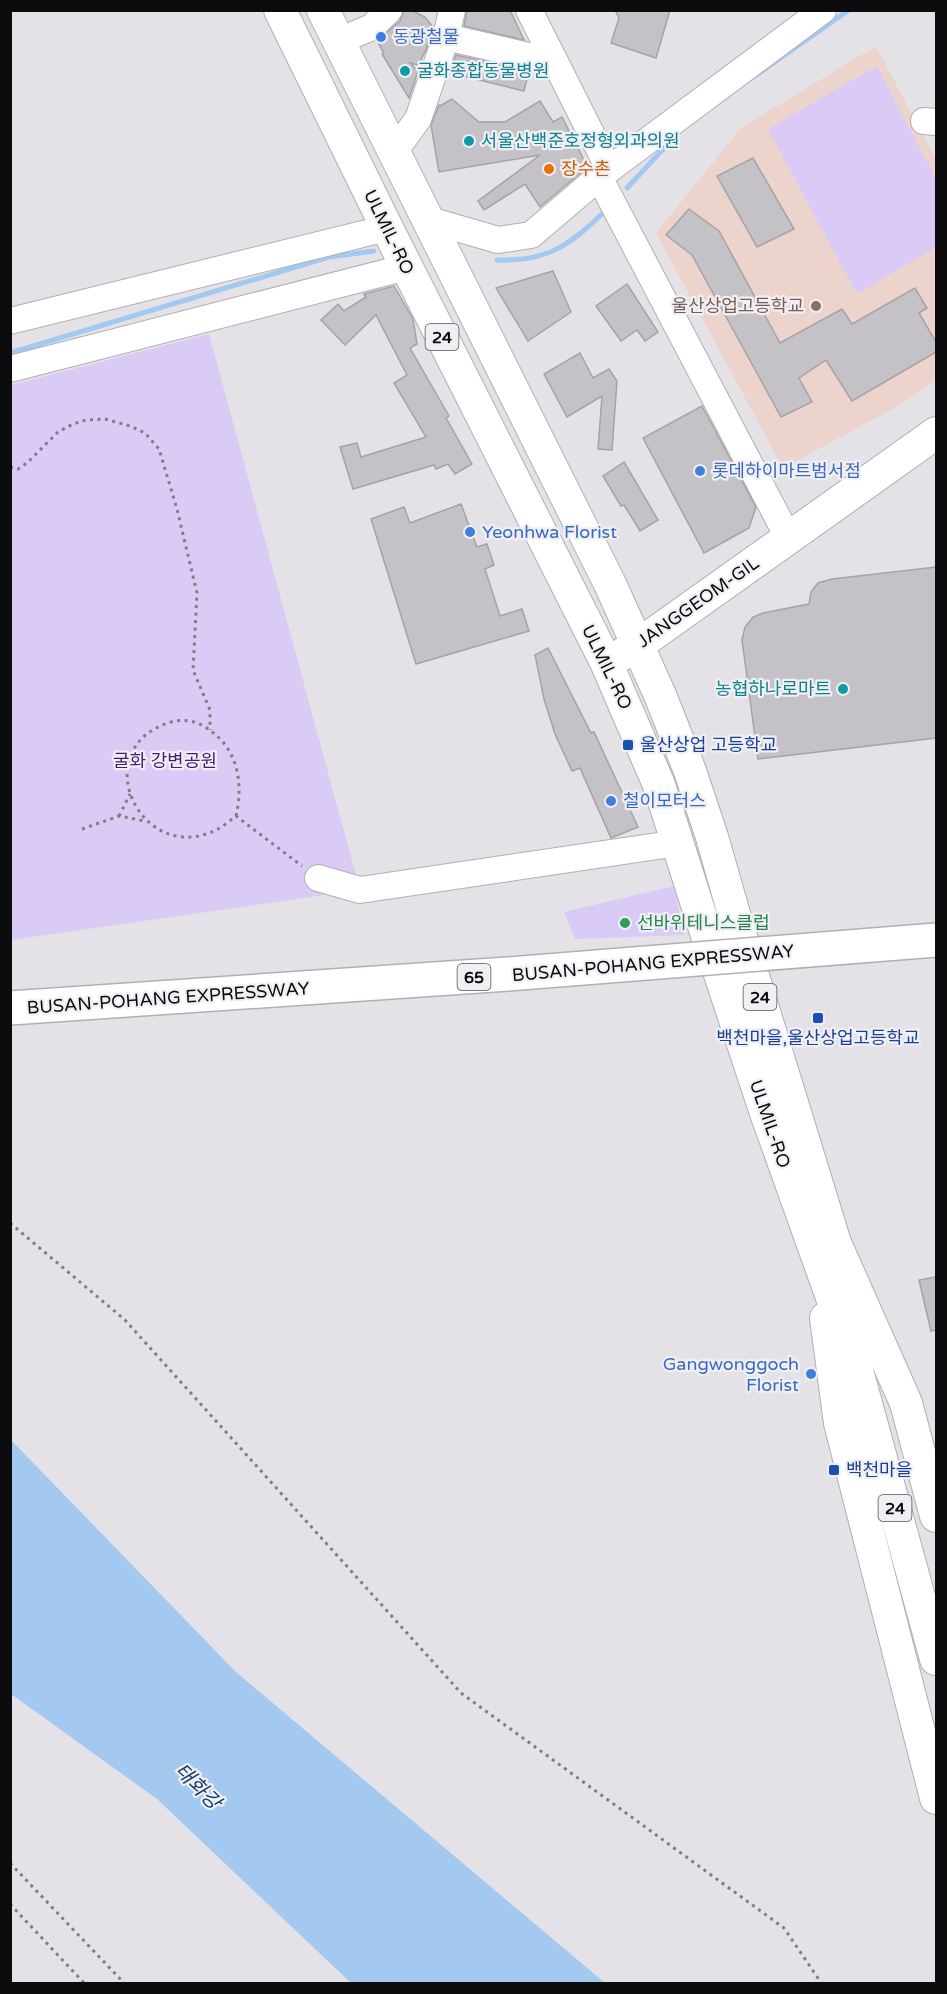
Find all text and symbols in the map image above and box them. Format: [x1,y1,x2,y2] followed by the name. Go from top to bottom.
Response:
[393,26,459,48] place label: 동광철물
[374,30,388,44] marker: 동광철물
[417,60,549,82] place label: 굴화종합동물병원
[398,64,412,78] marker: 굴화종합동물병원
[481,130,680,152] place label: 서울산백준호정형외과의원
[462,134,476,148] marker: 서울산백준호정형외과의원
[561,158,611,180] place label: 장수촌
[542,162,556,176] marker: 장수촌
[359,186,419,278] street label: ULMIL-RO
[672,295,804,317] place label: 울산상업고등학교
[809,299,823,313] marker: 울산상업고등학교
[426,324,458,350] road number: 24
[712,460,861,482] place label: 롯데하이마트범서점
[693,464,707,478] marker: 롯데하이마트범서점
[482,521,617,543] place label: Yeonhwa Florist
[463,525,477,539] marker: Yeonhwa Florist
[633,552,764,652] street label: JANGGEOM-GIL
[577,621,637,713] street label: ULMIL-RO
[715,678,831,700] place label: 농협하나로마트
[836,682,850,696] marker: 농협하나로마트
[640,734,777,756] place label: 울산상업 고등학교
[621,738,635,752] marker: 울산상업 고등학교
[113,750,217,772] park label: 굴화 강변공원
[623,790,706,812] place label: 철이모터스
[604,794,618,808] marker: 철이모터스
[637,912,769,934] place label: 선바위테니스클럽
[618,916,632,930] marker: 선바위테니스클럽
[511,940,795,986] street label: BUSAN-POHANG EXPRESSWAY
[458,964,490,990] road number: 65
[26,977,310,1019] street label: BUSAN-POHANG EXPRESSWAY
[744,984,777,1010] road number: 24
[811,1011,825,1025] marker: 백천마을,울산상업고등학교
[716,1027,920,1049] place label: 백천마을,울산상업고등학교
[745,1077,795,1171] street label: ULMIL-RO
[663,1353,799,1396] place label: Gangwonggoch Florist
[804,1367,818,1381] marker: Gangwonggoch Florist
[846,1459,912,1481] place label: 백천마을
[827,1463,841,1477] marker: 백천마을
[878,1495,912,1521] road number: 24
[169,1759,227,1817] water label: 태화강

